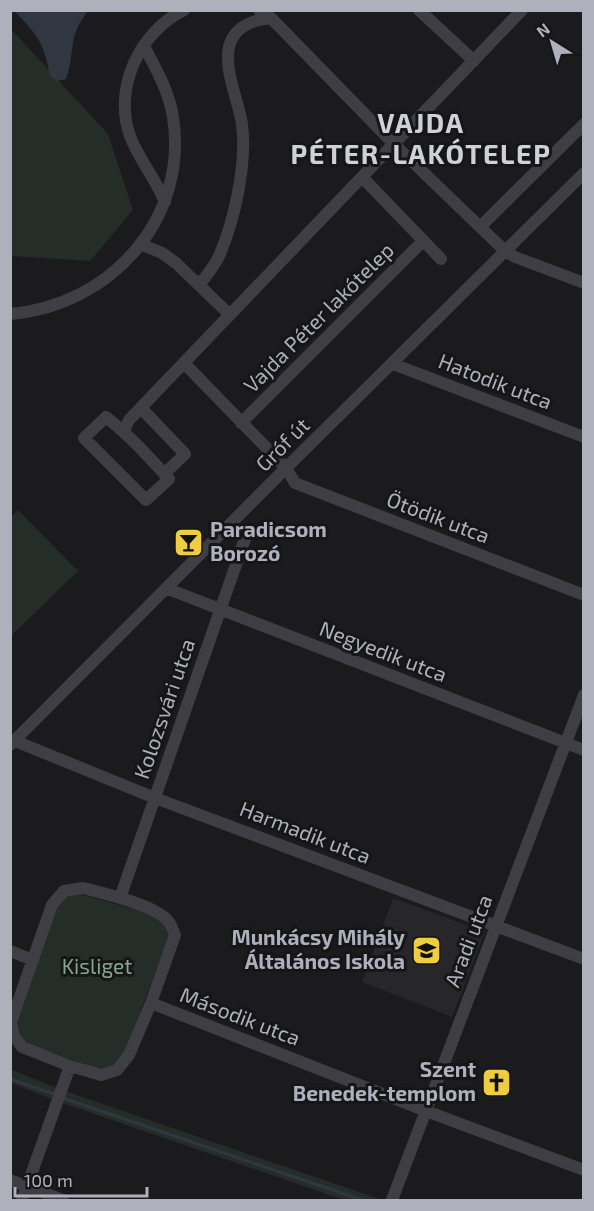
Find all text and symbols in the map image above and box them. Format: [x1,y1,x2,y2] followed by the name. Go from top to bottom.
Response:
[522,12,582,72] north arrow
[532,19,553,41] text: N
[291,106,551,169] district label: VAJDA PÉTER-LAKÓTELEP
[238,237,399,398] street label: Vajda Péter lakótelep
[435,347,556,414] street label: Hatodik utca
[250,412,314,476] street label: Gróf út
[384,486,493,548] street label: Ötödik utca
[210,516,327,565] place label: Paradicsom Borozó
[173,526,205,558] bar icon: Paradicsom Borozó
[316,615,451,686] street label: Negyedik utca
[128,635,199,782] street label: Kolozsvári utca
[237,795,374,868] street label: Harmadik utca
[439,891,497,990] street label: Aradi utca
[231,924,405,973] place label: Munkácsy Mihály Általános Iskola
[410,934,442,966] school or university icon: Munkácsy Mihály Általános Iskola
[62,953,132,978] park label: Kisliget
[177,981,304,1050] street label: Második utca
[293,1056,476,1105] place label: Szent Benedek-templom
[481,1066,513,1098] church icon: Szent Benedek-templom
[15,1160,147,1198] scale bar
[24,1169,73,1191] text: 100 m

